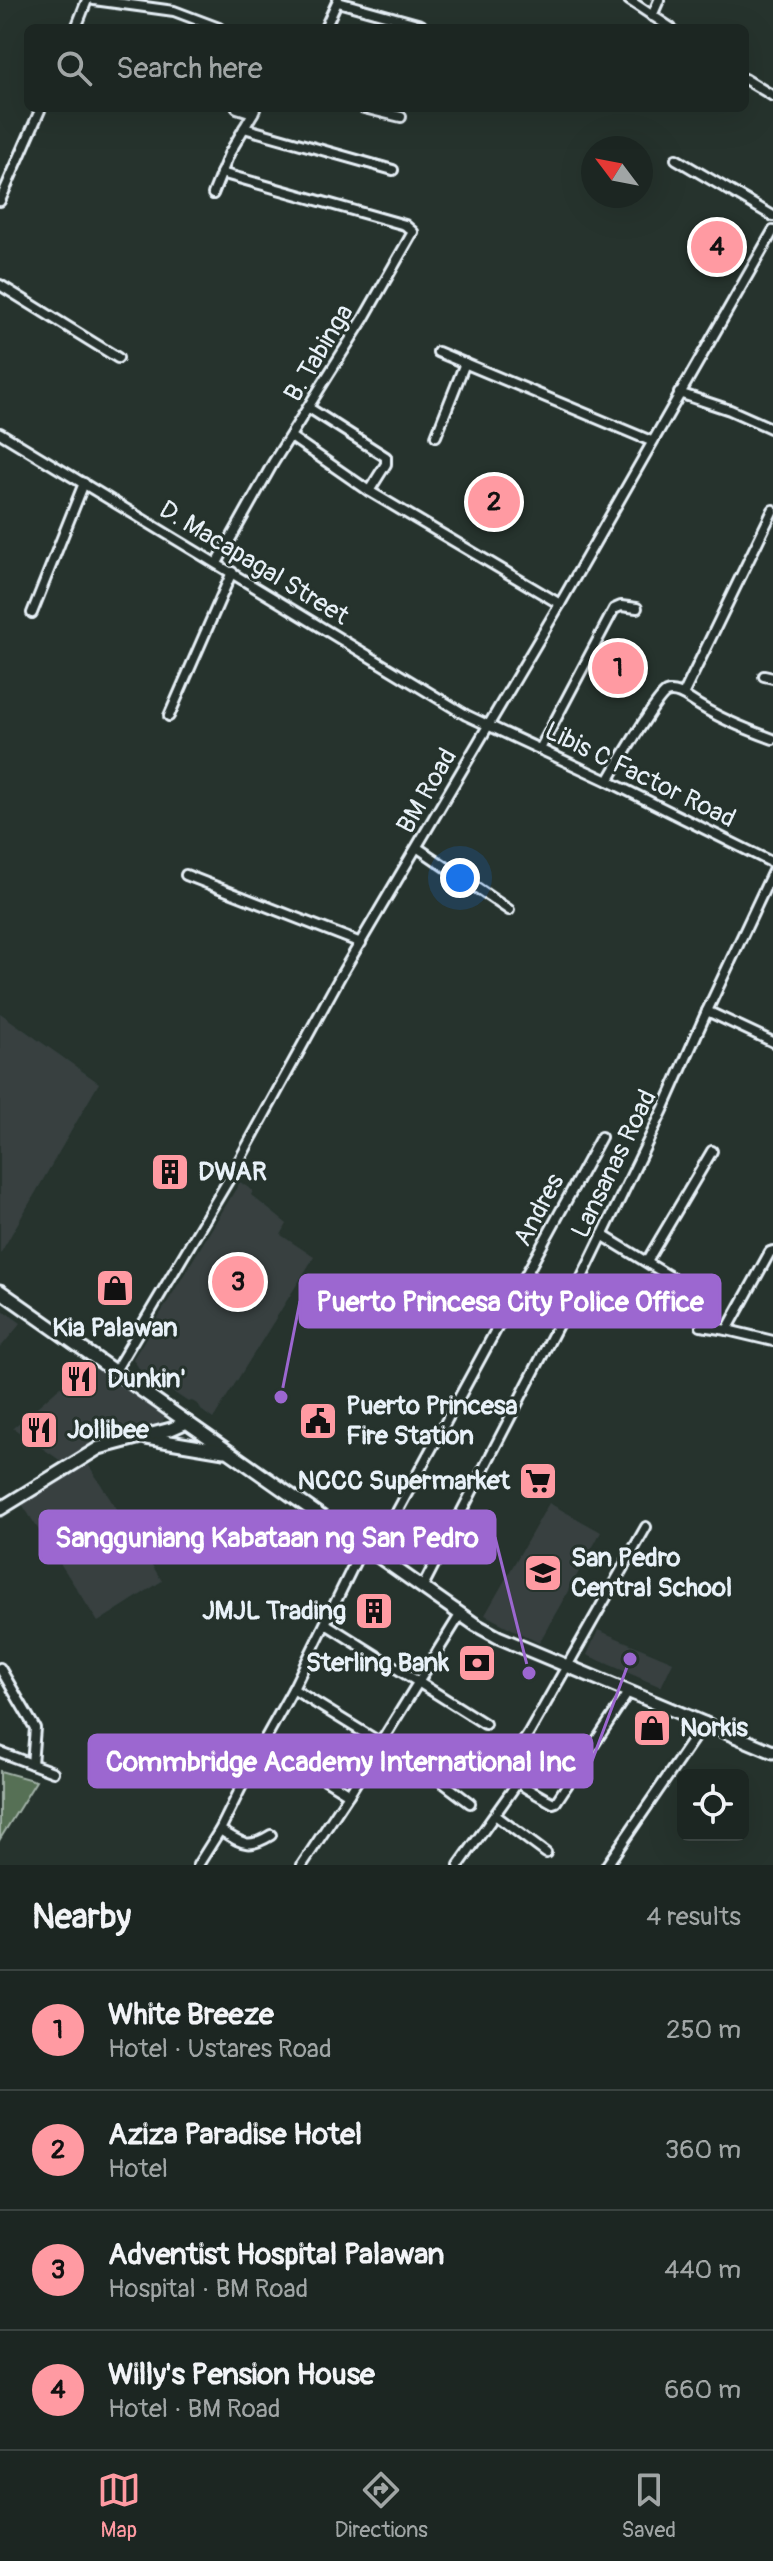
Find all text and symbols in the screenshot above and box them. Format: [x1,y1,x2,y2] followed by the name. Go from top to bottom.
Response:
[24,24,749,112] search box
[52,46,96,90] icon: search
[116,50,263,87] text: Search here
[581,136,653,208] north arrow
[691,217,743,277] pin: 4
[277,298,361,408] street label: B. Tabinga
[468,472,520,532] pin: 2
[153,494,355,633] street label: D. Macapagal Street
[592,638,644,698] pin: 1
[539,715,741,835] street label: Libis C Factor Road
[390,743,464,839] street label: BM Road
[440,858,480,898] your location
[564,1085,664,1243] street label: Lansanas Road
[149,1151,191,1193] building icon: DWAR
[198,1156,267,1188] place label: DWAR
[507,1168,572,1252] street label: Andres
[212,1252,264,1312] pin: 3
[94,1267,136,1309] shop icon: Kia Palawan
[300,1275,720,1327] callout: Puerto Princesa City Police Office
[316,1285,705,1320] text: Puerto Princesa City Police Office
[52,1312,178,1344] place label: Kia Palawan
[58,1358,100,1400] restaurant icon: Dunkin'
[107,1363,186,1395] place label: Dunkin'
[346,1390,518,1452] place label: Puerto Princesa Fire Station
[297,1400,339,1442] public building icon: Puerto Princesa Fire Station
[18,1409,60,1451] restaurant icon: Jollibee
[67,1414,150,1446] place label: Jollibee
[517,1460,559,1502] supermarket icon: NCCC Supermarket
[297,1465,511,1497] place label: NCCC Supermarket
[40,1511,495,1563] callout: Sangguniang Kabataan ng San Pedro
[55,1521,479,1556] text: Sangguniang Kabataan ng San Pedro
[571,1542,732,1604] place label: San Pedro Central School
[522,1552,564,1594] school or university icon: San Pedro Central School
[353,1590,395,1632] building icon: JMJL Trading
[202,1595,346,1627] place label: JMJL Trading
[456,1642,498,1684] bank icon: Sterling Bank
[306,1647,450,1679] place label: Sterling Bank
[631,1707,673,1749] shop icon: Norkis
[680,1712,748,1744] place label: Norkis
[89,1735,592,1787] callout: Commbridge Academy International Inc
[106,1745,576,1780] text: Commbridge Academy International Inc
[677,1769,749,1841] map controls
[677,1769,749,1841] button: locate
[32,1896,131,1939] text: Nearby
[646,1901,741,1933] text: 4 results
[108,1996,274,2033] text: White Breeze
[53,2014,63,2046] text: 1
[666,2014,741,2046] text: 250 m
[108,2033,332,2065] text: Hotel · Ustares Road
[108,2116,362,2153] text: Aziza Paradise Hotel
[51,2134,65,2166] text: 2
[665,2134,741,2166] text: 360 m
[108,2153,168,2185] text: Hotel
[108,2236,444,2273] text: Adventist Hospital Palawan
[51,2254,65,2286] text: 3
[664,2254,741,2286] text: 440 m
[108,2273,308,2305] text: Hospital · BM Road
[108,2356,375,2393] text: Willy's Pension House
[50,2374,66,2406] text: 4
[664,2374,741,2406] text: 660 m
[108,2393,281,2425] text: Hotel · BM Road
[97,2468,141,2544] tab: Map
[335,2468,428,2544] tab: Directions
[622,2468,676,2544] tab: Saved

